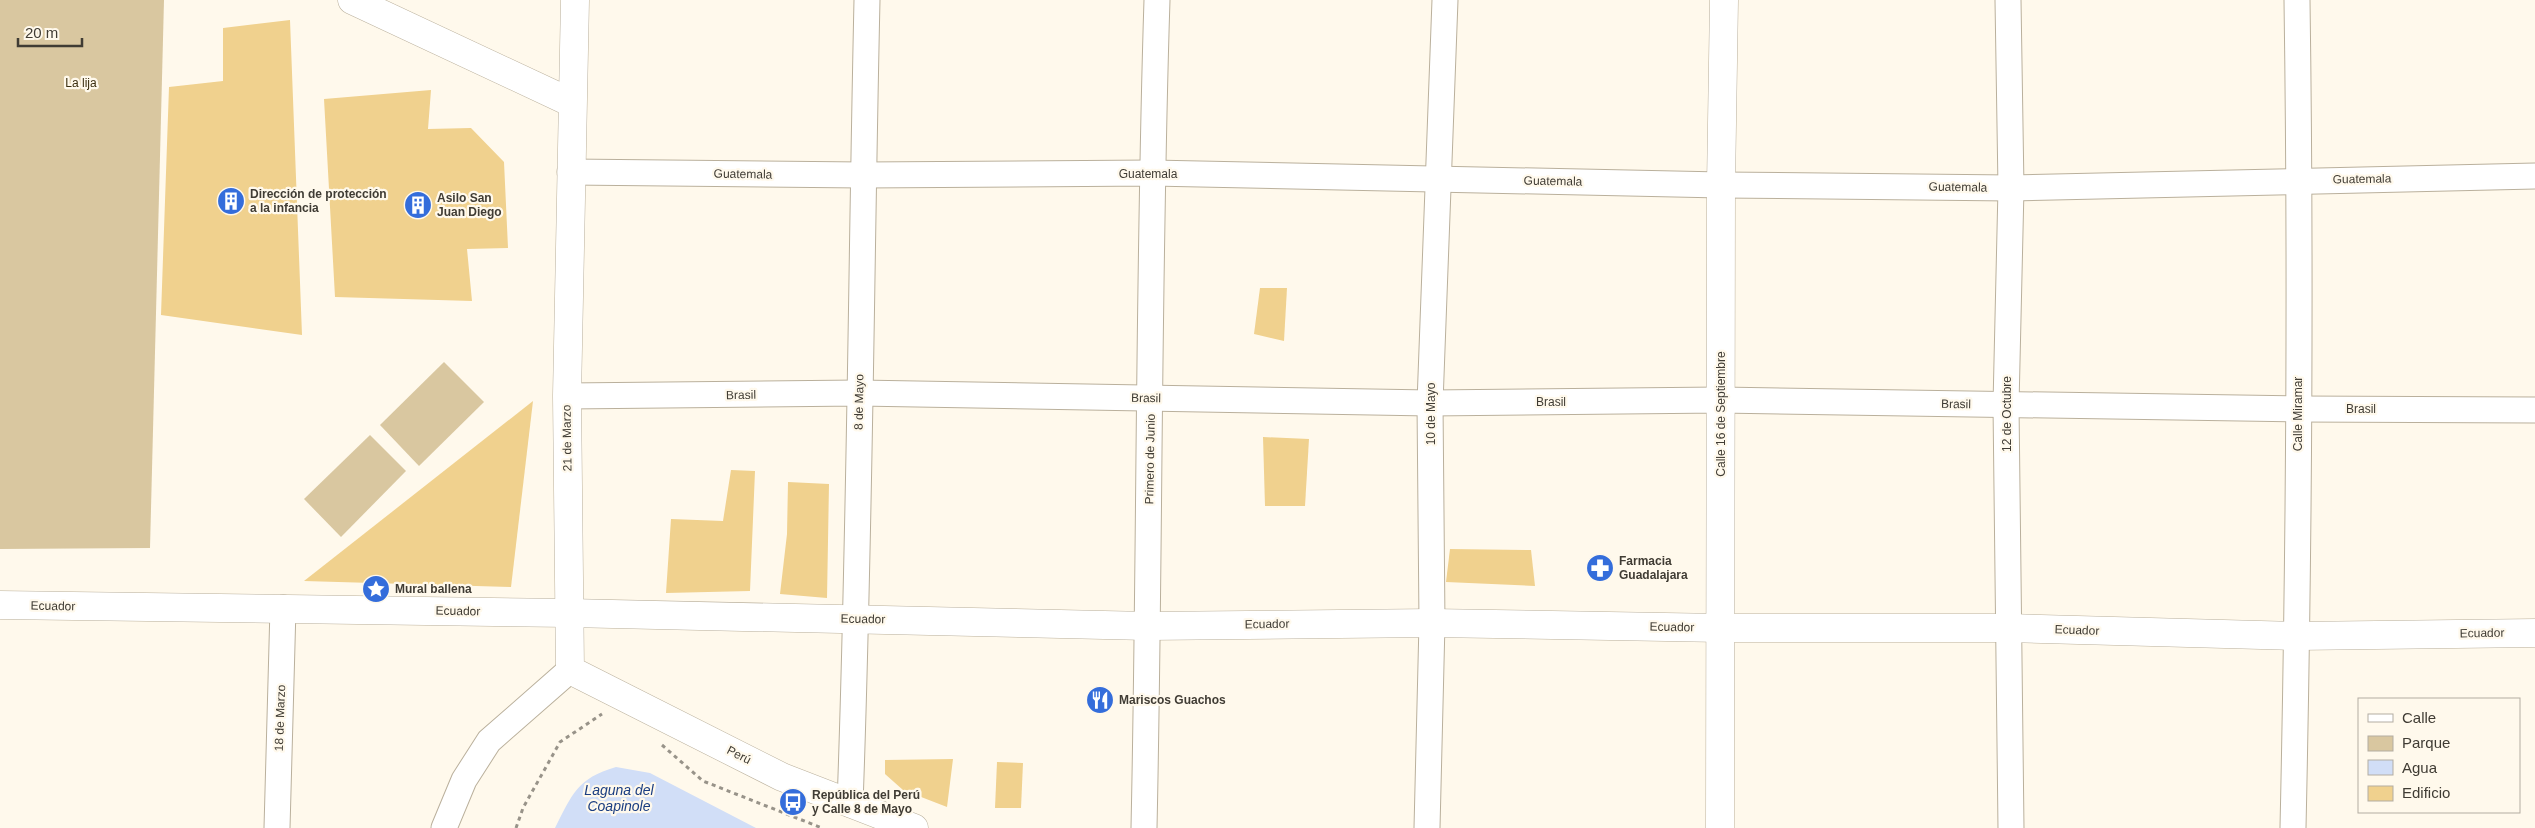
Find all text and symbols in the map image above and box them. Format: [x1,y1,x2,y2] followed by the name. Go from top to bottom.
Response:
[18,15,81,47] scale bar
[25,24,58,41] text: 20 m
[65,76,97,90] park label: La lija
[714,166,773,182] street label: Guatemala
[1119,167,1178,181] street label: Guatemala
[2333,171,2392,187] street label: Guatemala
[1524,173,1583,189] street label: Guatemala
[1929,179,1988,195] street label: Guatemala
[216,186,246,216] building icon: Dirección de protección a la infancia
[250,187,387,215] place label: Dirección de protección a la infancia
[403,190,433,220] building icon: Asilo San Juan Diego
[437,191,502,219] place label: Asilo San Juan Diego
[1714,351,1728,477] street label: Calle 16 de Septiembre
[852,374,866,430] street label: 8 de Mayo
[2000,376,2014,452] street label: 12 de Octubre
[2291,377,2305,451] street label: Calle Miramar
[1424,382,1438,445] street label: 10 de Mayo
[726,388,756,402] street label: Brasil
[1131,391,1161,405] street label: Brasil
[1536,395,1566,409] street label: Brasil
[1941,397,1971,411] street label: Brasil
[2346,402,2376,416] street label: Brasil
[559,404,575,471] street label: 21 de Marzo
[1142,413,1158,504] street label: Primero de Junio
[1585,553,1615,583] pharmacy icon: Farmacia Guadalajara
[1619,554,1688,582] place label: Farmacia Guadalajara
[361,574,391,604] place icon: Mural ballena
[395,582,472,596] place label: Mural ballena
[31,599,75,613] street label: Ecuador
[436,604,480,618] street label: Ecuador
[841,612,885,626] street label: Ecuador
[1245,617,1289,631] street label: Ecuador
[1650,620,1694,634] street label: Ecuador
[2054,622,2100,638] street label: Ecuador
[2460,626,2504,640] street label: Ecuador
[272,684,288,752] street label: 18 de Marzo
[1085,685,1115,715] restaurant icon: Mariscos Guachos
[1119,693,1226,707] place label: Mariscos Guachos
[2358,698,2520,813] legend
[2402,709,2436,726] text: Calle
[2402,734,2450,751] text: Parque
[725,743,753,767] street label: Perú
[2402,759,2438,776] text: Agua
[584,782,655,814] water label: Laguna del Coapinole
[2402,784,2450,801] text: Edificio
[778,787,808,817] bus stop icon: República del Perú y Calle 8 de Mayo
[812,788,920,816] place label: República del Perú y Calle 8 de Mayo

